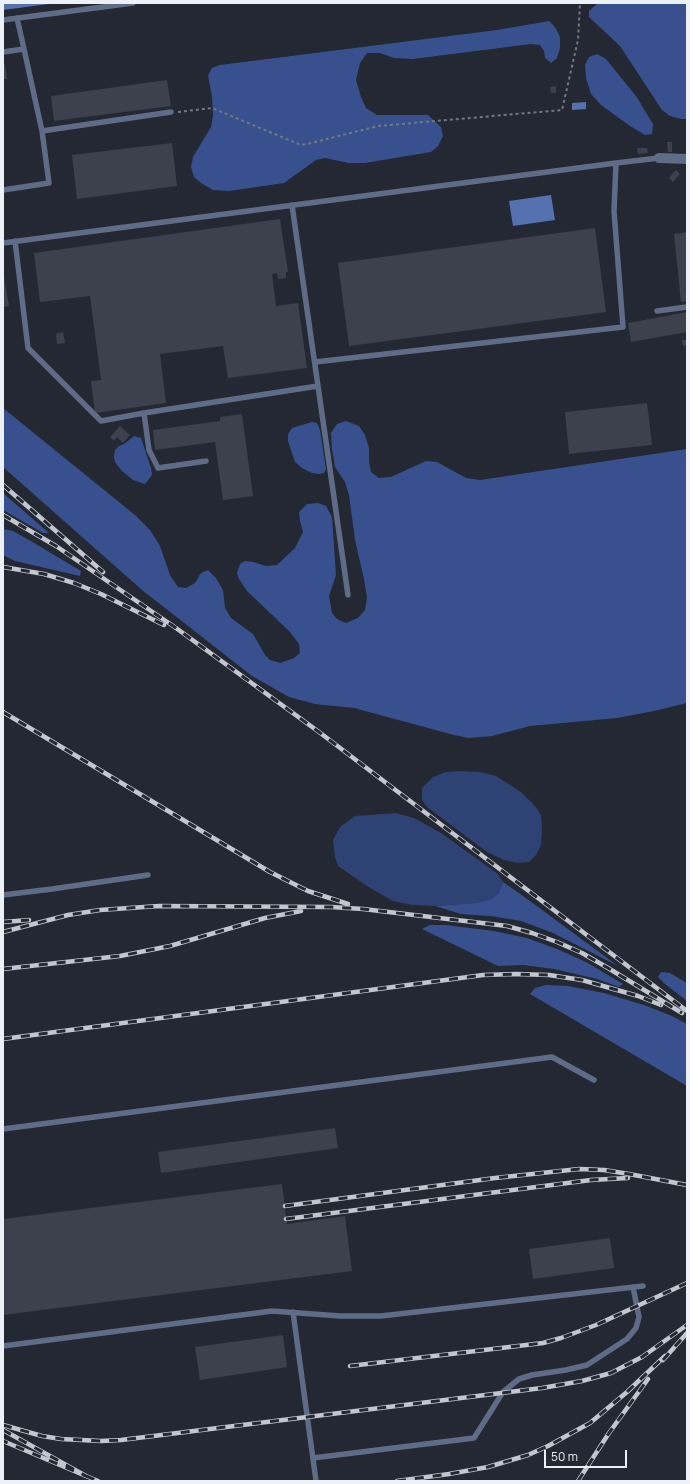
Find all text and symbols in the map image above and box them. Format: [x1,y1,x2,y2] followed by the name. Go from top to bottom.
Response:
[546,1442,629,1468] scale bar
[551,1448,578,1465] text: 50 m

